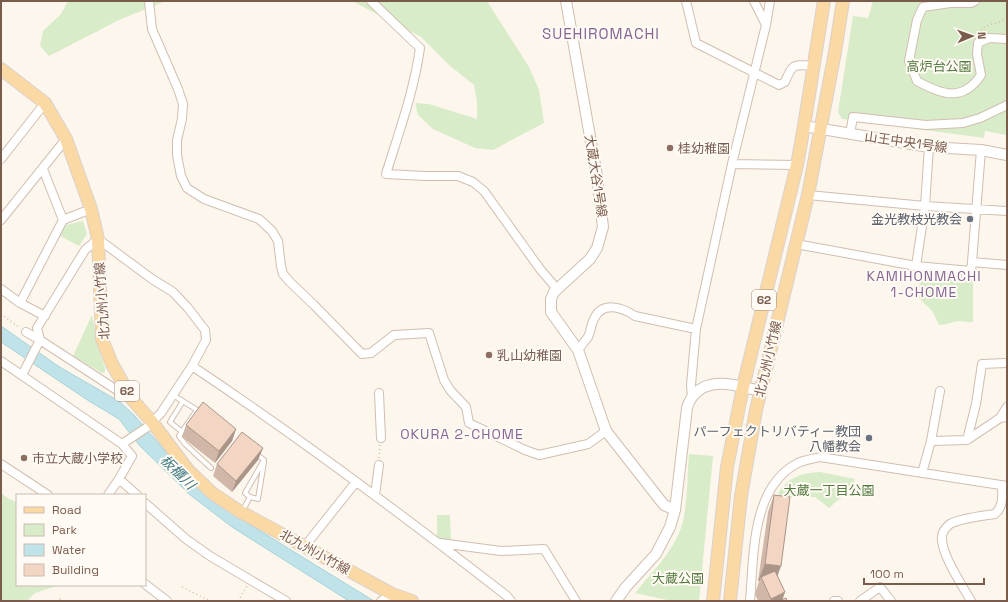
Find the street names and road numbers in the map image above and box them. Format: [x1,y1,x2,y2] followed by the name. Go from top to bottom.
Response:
[864,128,948,156] street label: 山王中央1号線
[581,133,611,219] street label: 大蔵大谷1号線
[91,261,113,341] street label: 北九州小竹線
[752,290,776,310] road number: 62
[751,319,785,399] street label: 北九州小竹線
[115,381,139,401] road number: 62
[277,526,353,578] street label: 北九州小竹線

